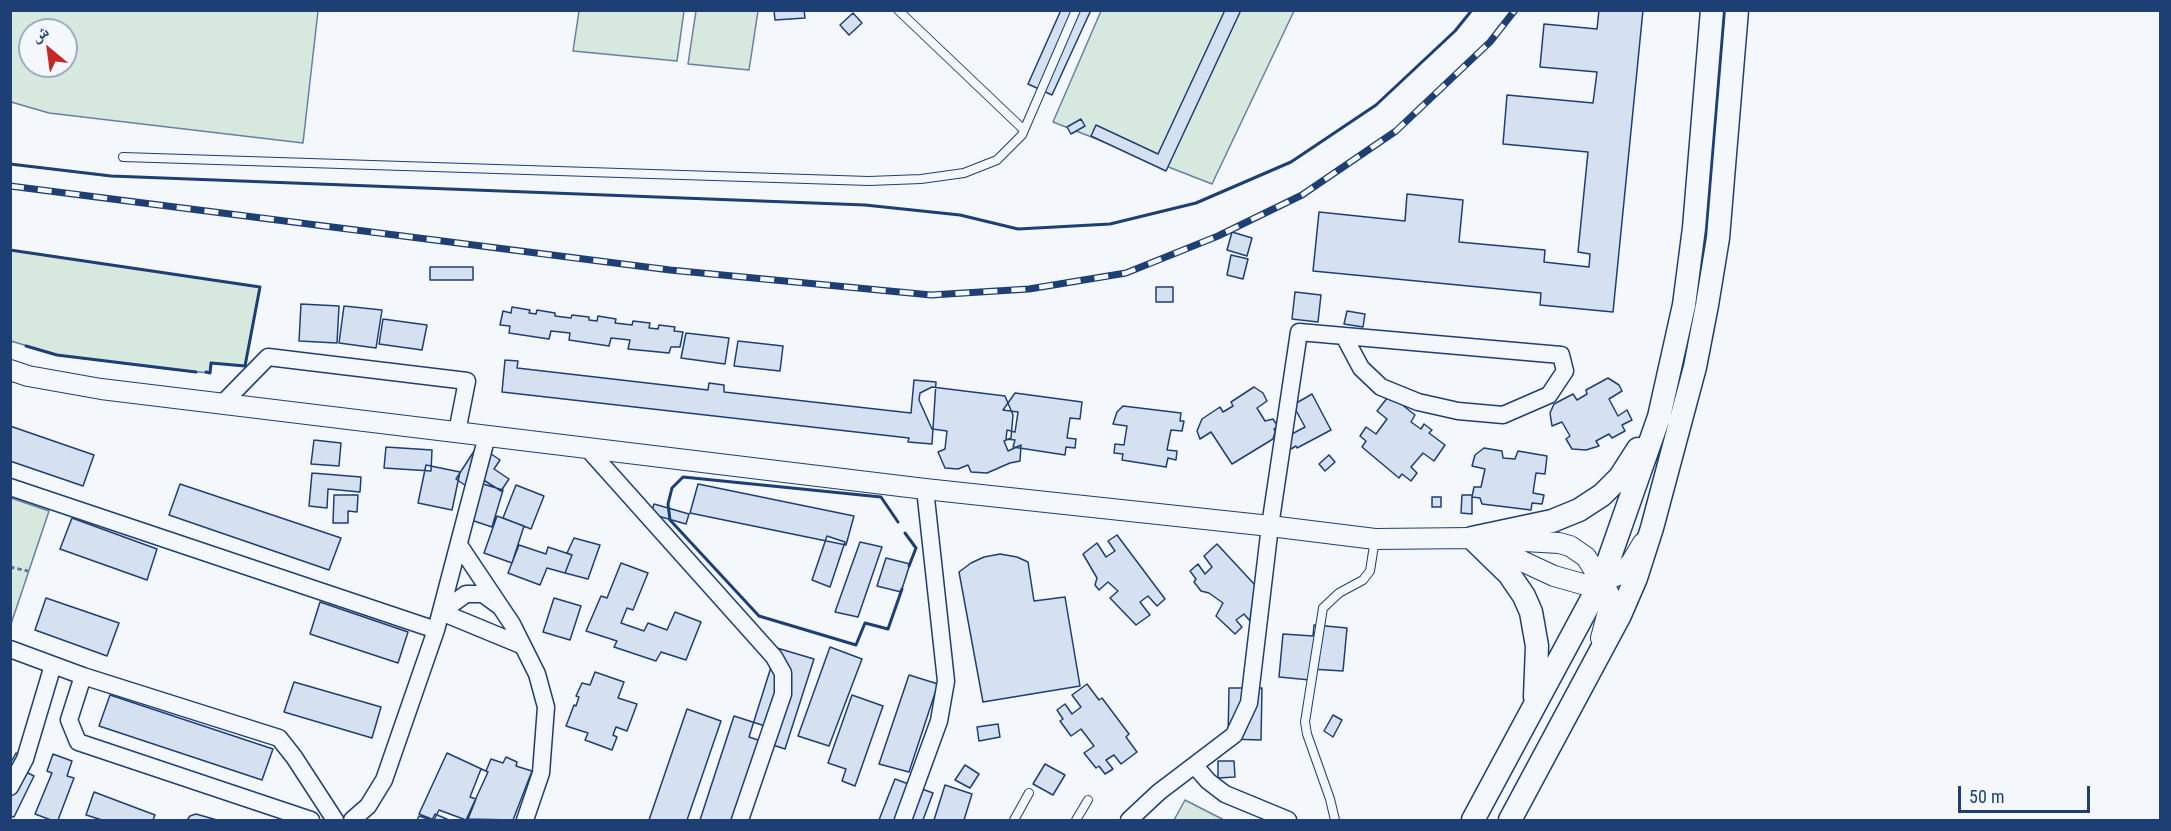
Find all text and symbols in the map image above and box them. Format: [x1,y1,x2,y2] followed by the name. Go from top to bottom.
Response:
[18,18,78,78] north arrow
[28,21,52,46] text: ش
[1961,774,2093,812] scale bar
[1969,786,2004,807] text: 50 m

